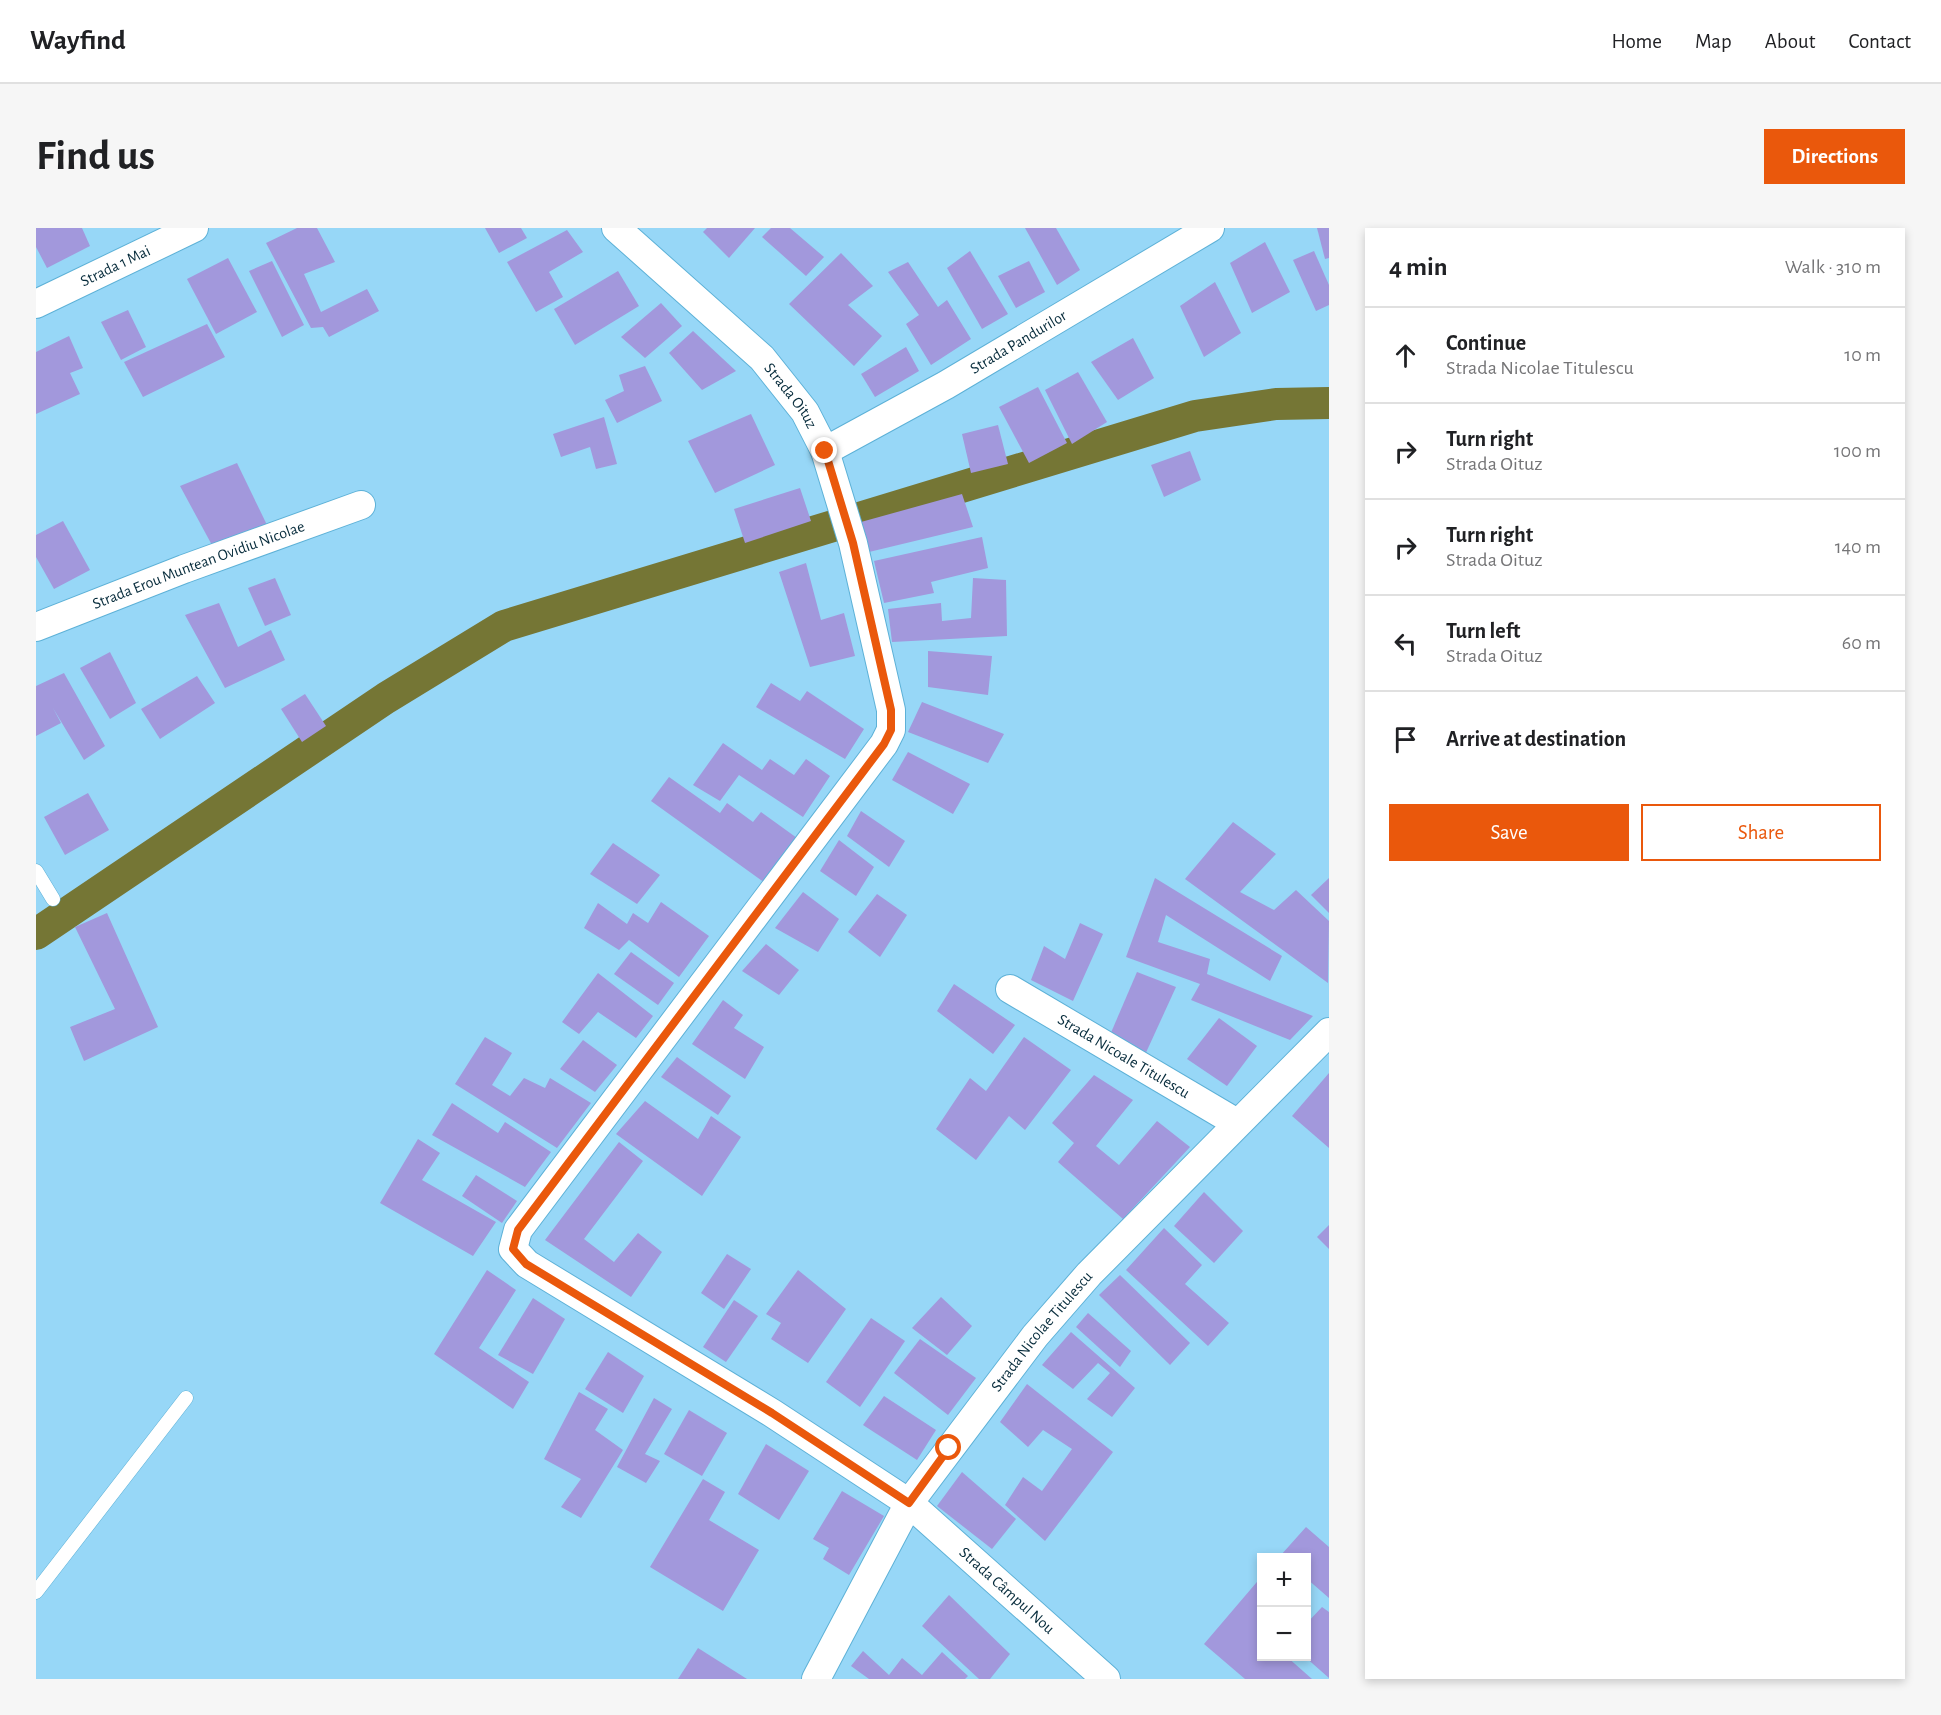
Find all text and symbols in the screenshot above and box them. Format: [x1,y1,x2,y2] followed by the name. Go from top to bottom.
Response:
[30,27,126,55] text: Wayfind
[1611,31,1662,52] text: Home
[1695,31,1732,52] text: Map
[1765,31,1815,52] text: About
[1848,31,1911,52] text: Contact
[1764,129,1905,184] button: Directions
[36,135,155,177] text: Find us
[78,242,153,289] street label: Strada 1 Mai
[1389,254,1448,280] text: 4 min
[1785,257,1881,277] text: Walk · 310 m
[967,307,1070,377] street label: Strada Pandurilor
[1446,332,1526,354] text: Continue
[1389,339,1422,372] icon: ahead
[1844,345,1881,365] text: 10 m
[1446,358,1634,378] text: Strada Nicolae Titulescu
[761,360,820,431] street label: Strada Oituz
[1446,428,1533,450] text: Turn right
[1389,435,1422,468] icon: right
[811,437,837,463] route end
[1834,441,1881,461] text: 100 m
[1446,454,1543,474] text: Strada Oituz
[90,518,307,612] street label: Strada Erou Muntean Ovidiu Nicolae
[1446,524,1533,546] text: Turn right
[1389,531,1422,564] icon: right
[1835,537,1881,557] text: 140 m
[1446,550,1543,570] text: Strada Oituz
[1446,620,1520,642] text: Turn left
[1389,627,1422,660] icon: left
[1842,633,1881,653] text: 60 m
[1446,646,1543,666] text: Strada Oituz
[1389,723,1422,756] icon: arrive
[1446,728,1626,750] text: Arrive at destination
[1389,804,1629,861] button: Save
[1641,804,1881,861] button: Share
[1055,1011,1192,1101] street label: Strada Nicoale Titulescu
[988,1268,1095,1395] street label: Strada Nicolae Titulescu
[935,1434,961,1460] route start
[956,1544,1058,1637] street label: Strada Câmpul Nou
[1257,1553,1311,1661] map controls
[1257,1553,1311,1607] button: +
[1257,1607,1311,1661] button: −

